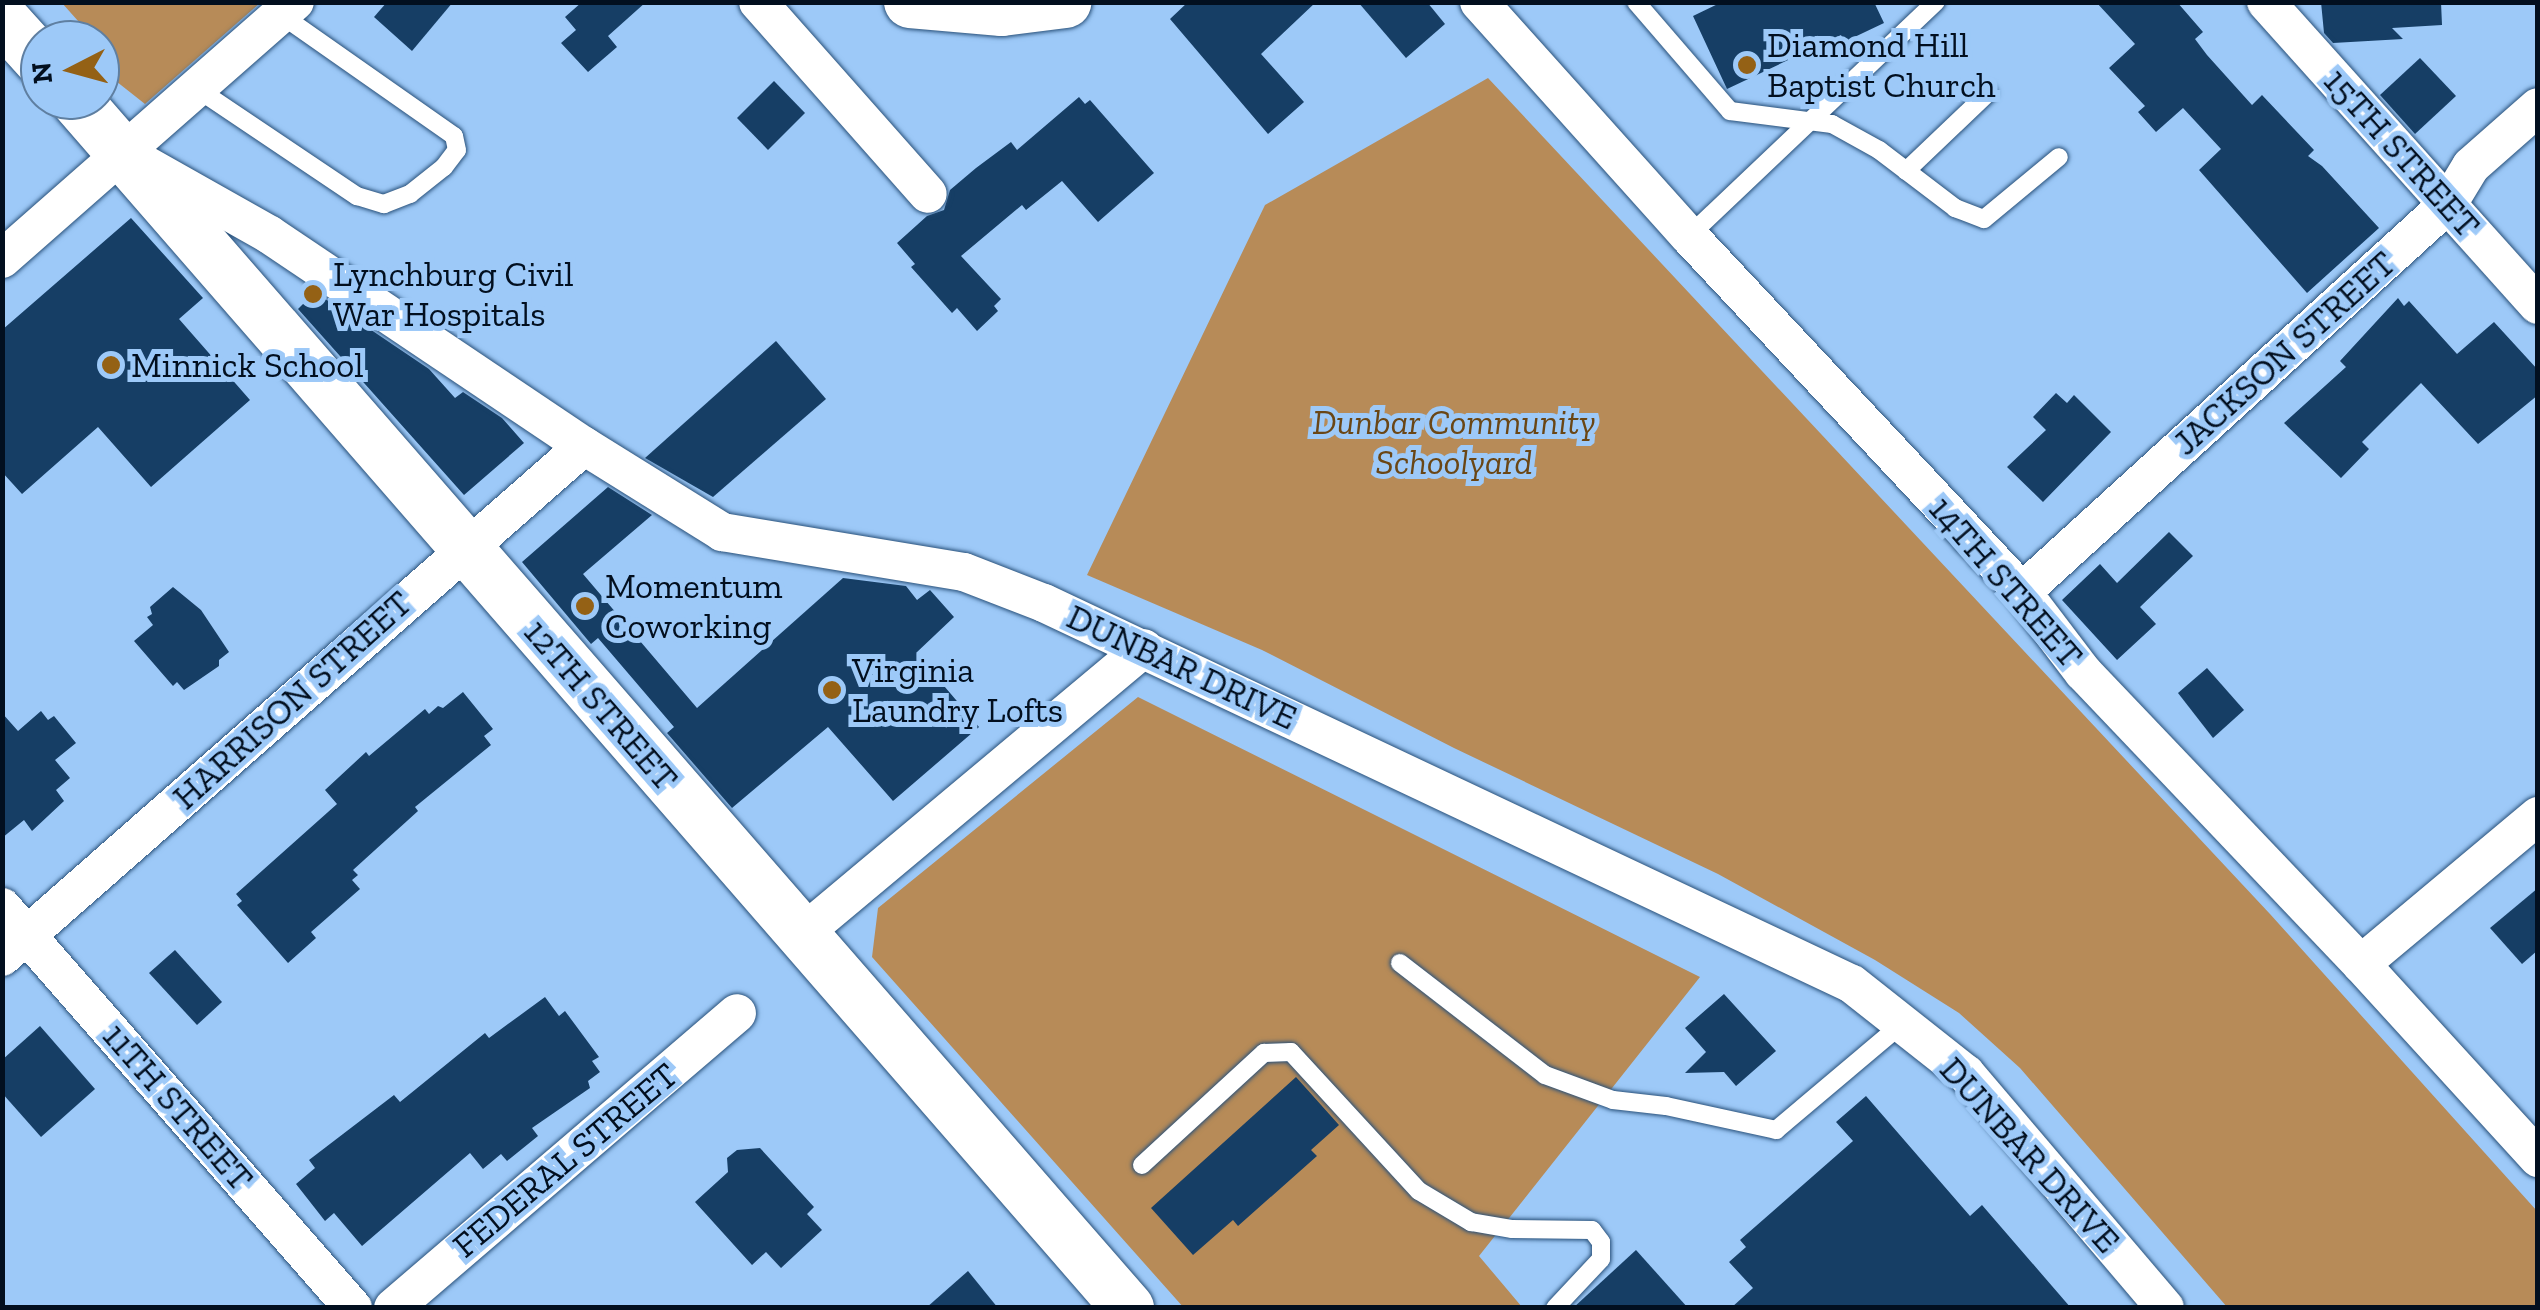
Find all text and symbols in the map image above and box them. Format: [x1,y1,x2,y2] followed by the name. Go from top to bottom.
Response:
[20,20,120,120] north arrow
[1767,24,1996,106] place label: Diamond Hill Baptist Church
[1736,54,1758,76] marker: Diamond Hill Baptist Church
[2315,60,2489,246] street label: 15TH STREET
[24,61,59,85] text: N
[2164,242,2404,464] street label: JACKSON STREET
[333,253,573,335] place label: Lynchburg Civil War Hospitals
[302,283,324,305] marker: Lynchburg Civil War Hospitals
[131,344,364,386] place label: Minnick School
[100,354,122,376] marker: Minnick School
[1312,401,1596,483] park label: Dunbar Community Schoolyard
[1920,488,2092,676] street label: 14TH STREET
[605,565,783,647] place label: Momentum Coworking
[164,582,420,818] street label: HARRISON STREET
[574,595,596,617] marker: Momentum Coworking
[1061,595,1303,739] street label: DUNBAR DRIVE
[515,611,687,799] street label: 12TH STREET
[852,649,1064,731] place label: Virginia Laundry Lofts
[821,679,843,701] marker: Virginia Laundry Lofts
[94,1015,262,1199] street label: 11TH STREET
[1931,1049,2129,1261] street label: DUNBAR DRIVE
[444,1054,686,1266] street label: FEDERAL STREET

